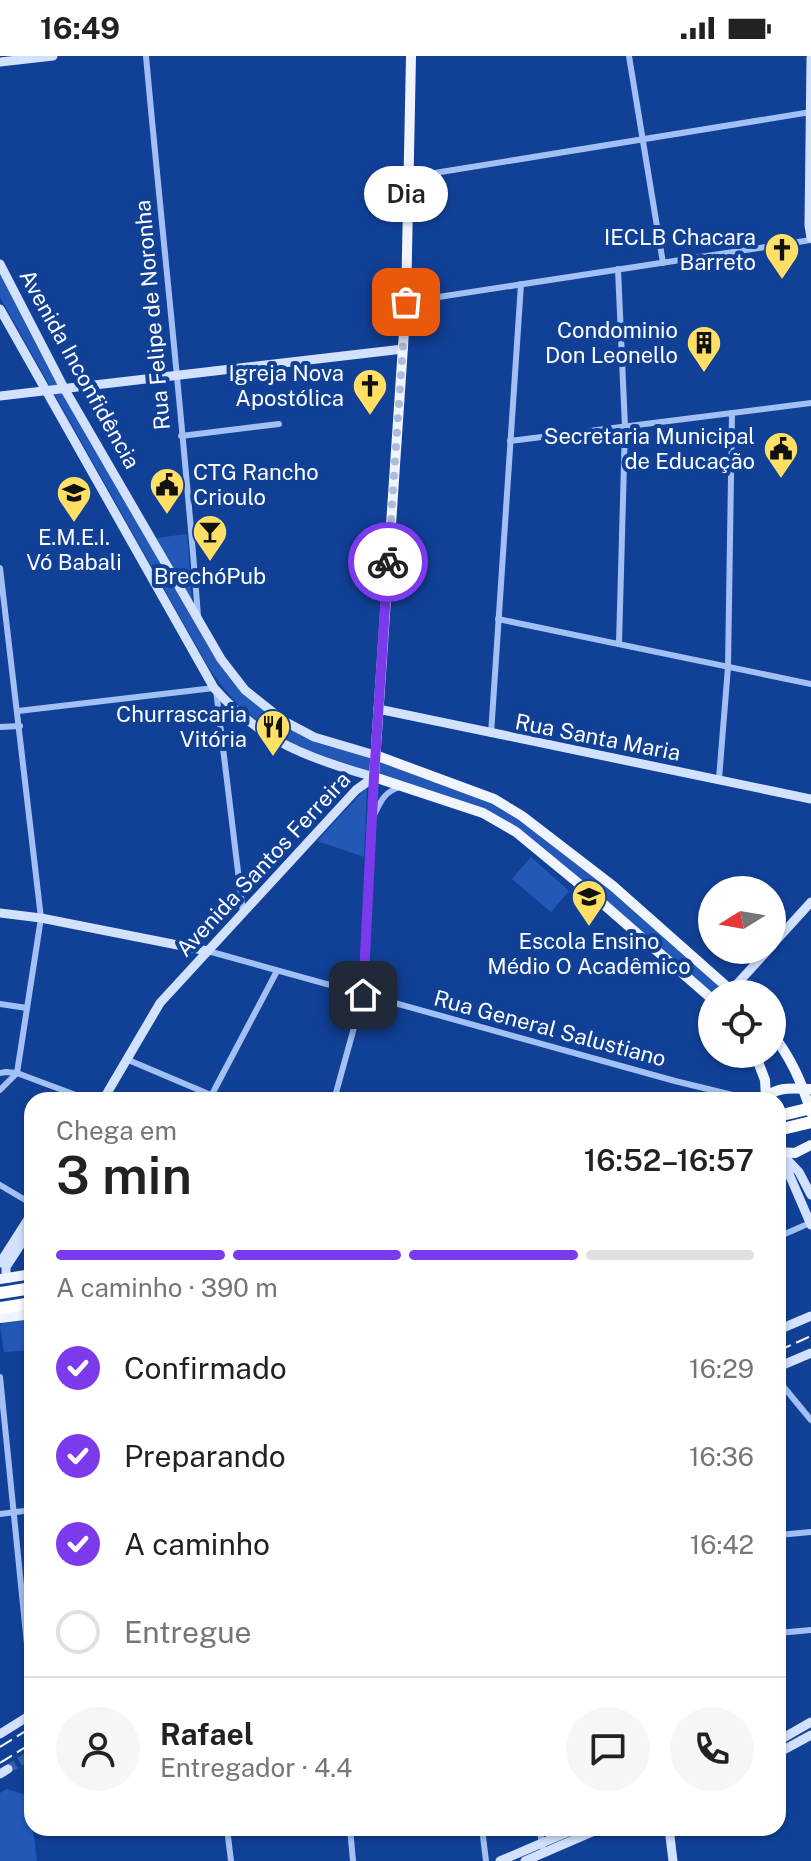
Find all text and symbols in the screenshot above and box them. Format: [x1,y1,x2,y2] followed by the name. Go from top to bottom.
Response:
[40,10,120,46] text: 16:49
[364,166,448,222] callout: Dia
[386,178,426,209] text: Dia
[129,199,175,431] street label: Rua Felipe de Noronha
[604,224,756,275] place label: IECLB Chacara Barreto
[763,231,801,281] church icon: IECLB Chacara Barreto
[14,265,146,473] street label: Avenida Inconfidência
[372,268,440,336] pin
[384,280,428,324] icon: bag
[545,317,678,368] place label: Condominio Don Leonello
[685,324,723,374] building icon: Condominio Don Leonello
[228,360,344,411] place label: Igreja Nova Apostólica
[351,367,389,417] church icon: Igreja Nova Apostólica
[544,423,755,474] place label: Secretaria Municipal de Educação
[762,430,800,480] public building icon: Secretaria Municipal de Educação
[193,459,319,510] place label: CTG Rancho Crioulo
[148,466,186,516] public building icon: CTG Rancho Crioulo
[55,474,93,524] school or university icon: E.M.E.I. Vó Babali
[191,513,229,563] bar icon: BrechóPub
[348,522,428,602] courier
[26,524,122,575] place label: E.M.E.I. Vó Babali
[366,540,410,584] icon: bike
[154,563,266,589] place label: BrechóPub
[116,701,247,752] place label: Churrascaria Vitória
[254,708,292,758] restaurant icon: Churrascaria Vitória
[513,708,683,766] street label: Rua Santa Maria
[171,766,355,962] street label: Avenida Santos Ferreira
[698,876,786,964] north arrow
[698,876,786,1068] map controls
[570,878,608,928] school or university icon: Escola Ensino Médio O Acadêmico
[487,928,691,979] place label: Escola Ensino Médio O Acadêmico
[329,961,397,1029] pin
[341,973,385,1017] icon: home
[698,980,786,1068] button: locate
[431,984,669,1072] street label: Rua General Salustiano
[56,1115,177,1146] text: Chega em
[584,1142,754,1178] text: 16:52–16:57
[56,1145,192,1206] text: 3 min
[56,1272,278,1303] text: A caminho · 390 m
[56,1346,100,1390] icon: check
[124,1350,287,1386] text: Confirmado
[689,1353,754,1384] text: 16:29
[56,1434,100,1478] icon: check
[124,1438,286,1474] text: Preparando
[689,1441,754,1472] text: 16:36
[56,1522,100,1566] icon: check
[124,1526,270,1562] text: A caminho
[690,1529,754,1560] text: 16:42
[124,1614,252,1650] text: Entregue
[56,1707,140,1791] button: person
[566,1707,650,1791] button: chat
[670,1707,754,1791] button: phone
[160,1716,254,1752] text: Rafael
[160,1752,352,1783] text: Entregador · 4.4

